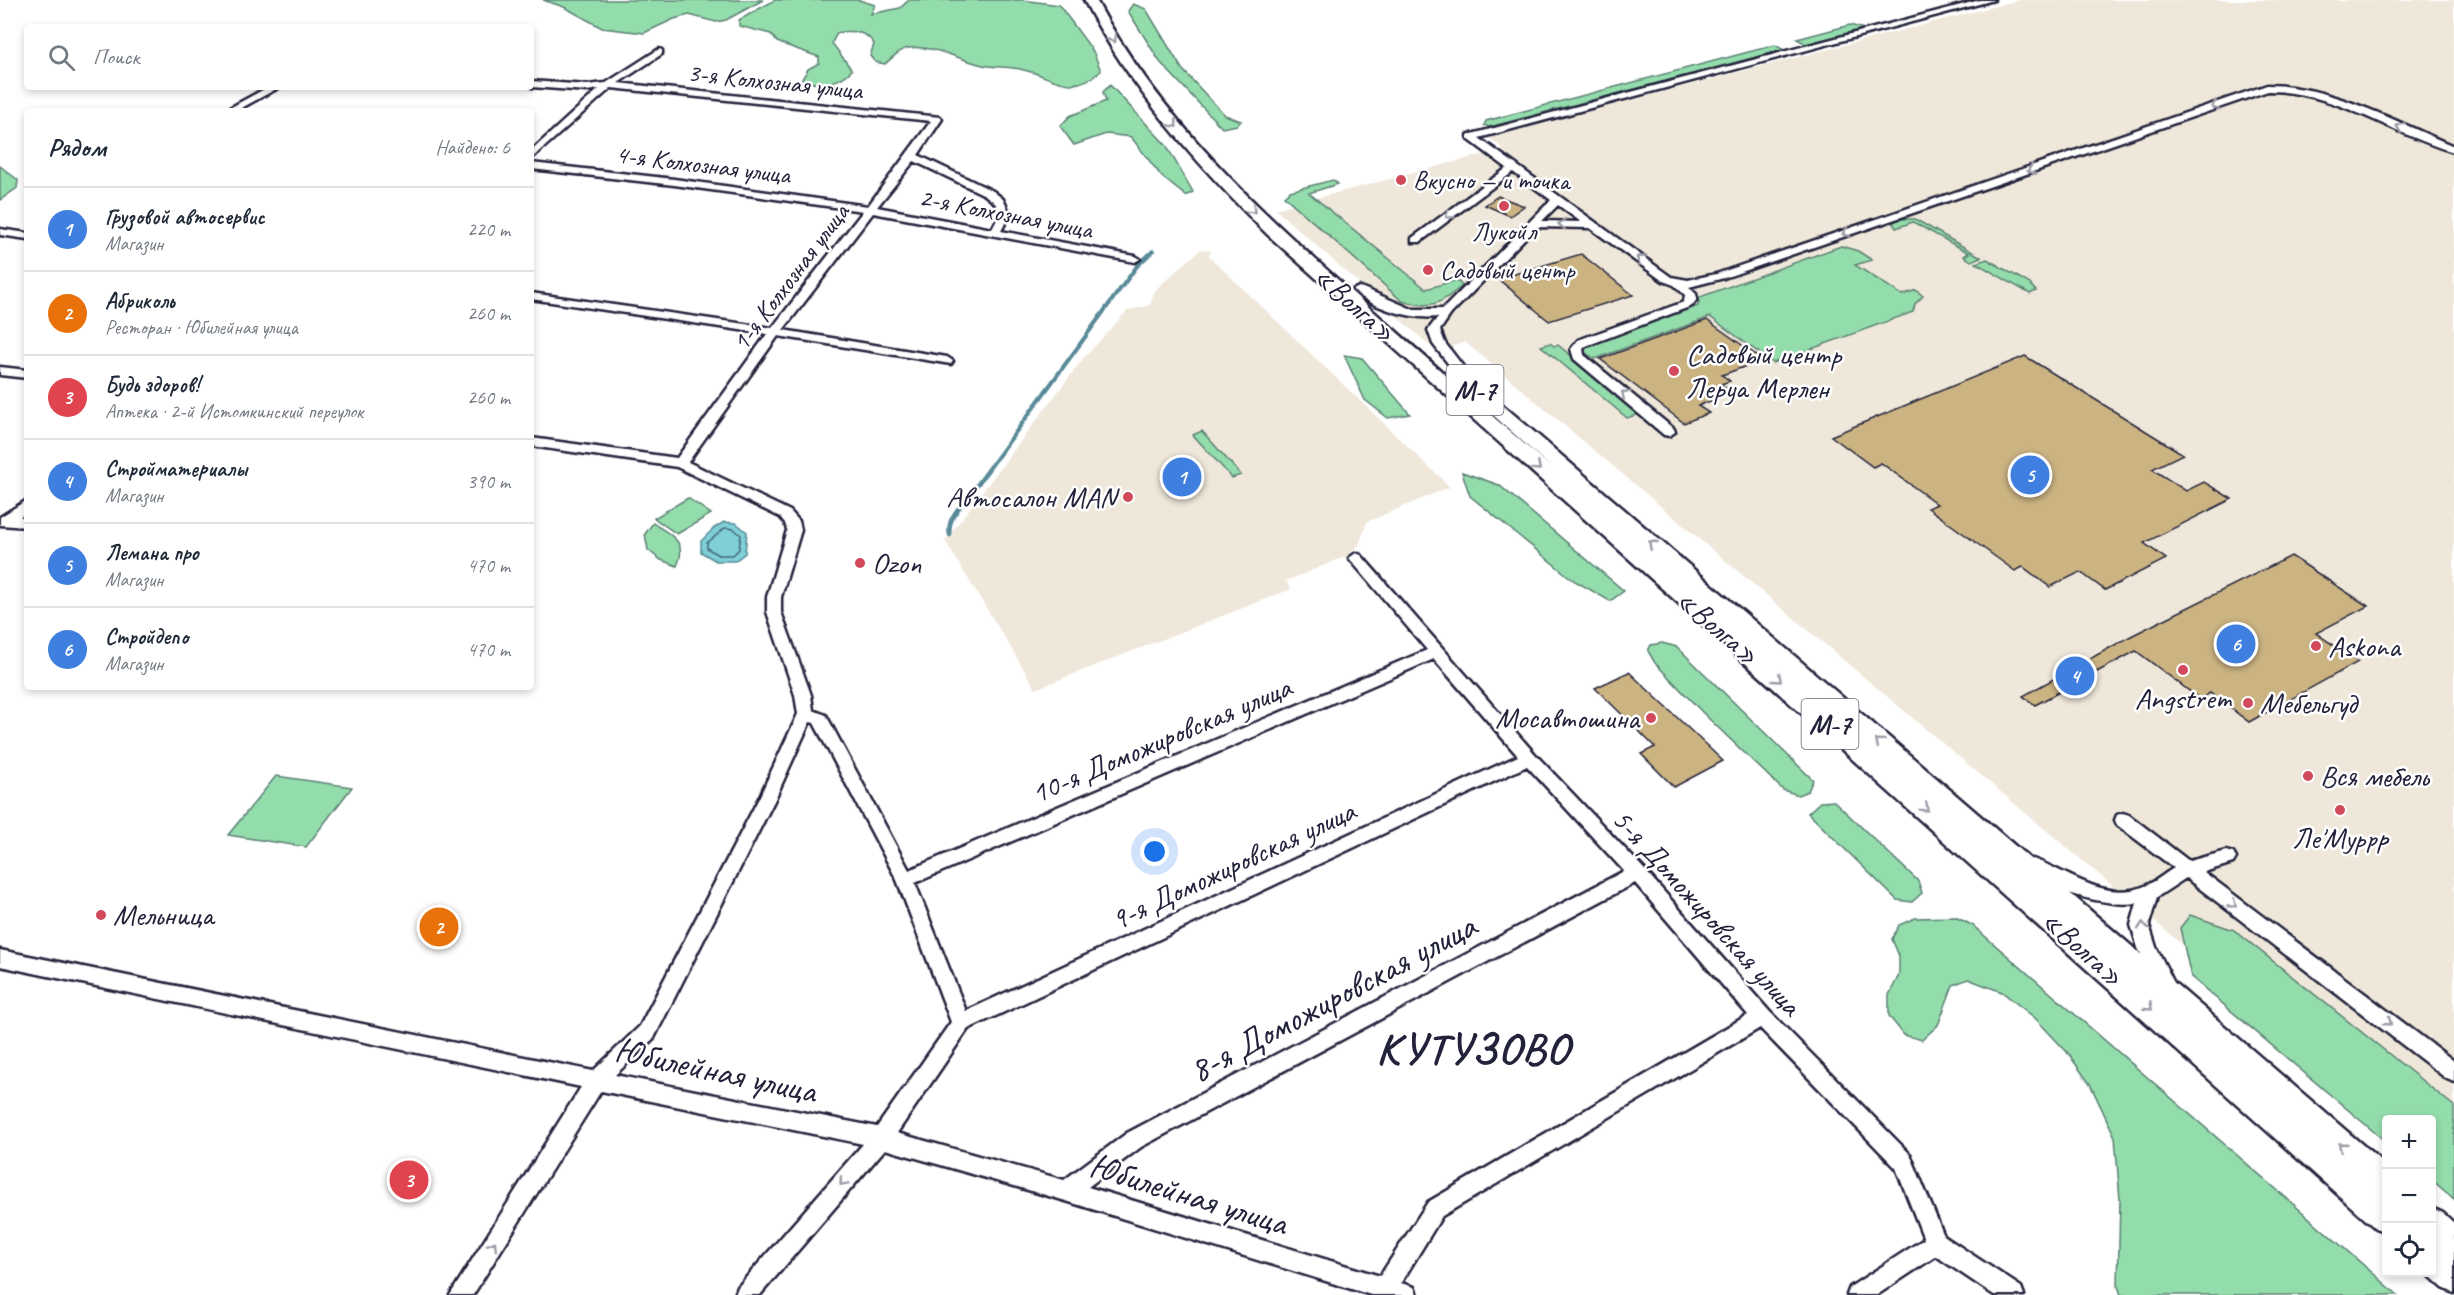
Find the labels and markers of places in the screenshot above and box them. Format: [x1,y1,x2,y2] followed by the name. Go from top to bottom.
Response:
[1413,164,1571,197] place label: Вкусно — и точка
[1394,173,1408,187] marker: Вкусно — и точка
[1497,199,1511,213] marker: Лукойл
[1472,215,1538,248] place label: Лукойл
[1440,254,1576,287] place label: Садовый центр
[1421,263,1435,277] marker: Садовый центр
[1686,335,1843,407] place label: Садовый центр Леруа Мерлен
[1667,364,1681,378] marker: Садовый центр Леруа Мерлен
[2010,452,2050,498] pin: 5
[1162,454,1202,500] pin: 1
[946,478,1120,516] place label: Автосалон MAN
[1121,490,1135,504] marker: Автосалон MAN
[872,544,922,582] place label: Ozon
[853,556,867,570] marker: Ozon
[2216,622,2256,666] pin: 6
[2328,627,2402,665] place label: Askona
[2309,639,2323,653] marker: Askona
[2056,654,2094,698] pin: 4
[2176,663,2190,677] marker: Angstrem
[2135,679,2232,717] place label: Angstrem
[2260,684,2359,722] place label: Мебельгуд
[2241,696,2255,710] marker: Мебельгуд
[1495,699,1641,737] place label: Мосавтошина
[1644,711,1658,725] marker: Мосавтошина
[2320,757,2430,795] place label: Вся мебель
[2301,769,2315,783] marker: Вся мебель
[2333,803,2347,817] marker: Ле'Муррр
[2292,819,2389,857] place label: Ле'Муррр
[113,896,216,934] place label: Мельница
[420,904,458,950] pin: 2
[94,908,108,922] marker: Мельница
[390,1158,428,1202] pin: 3

